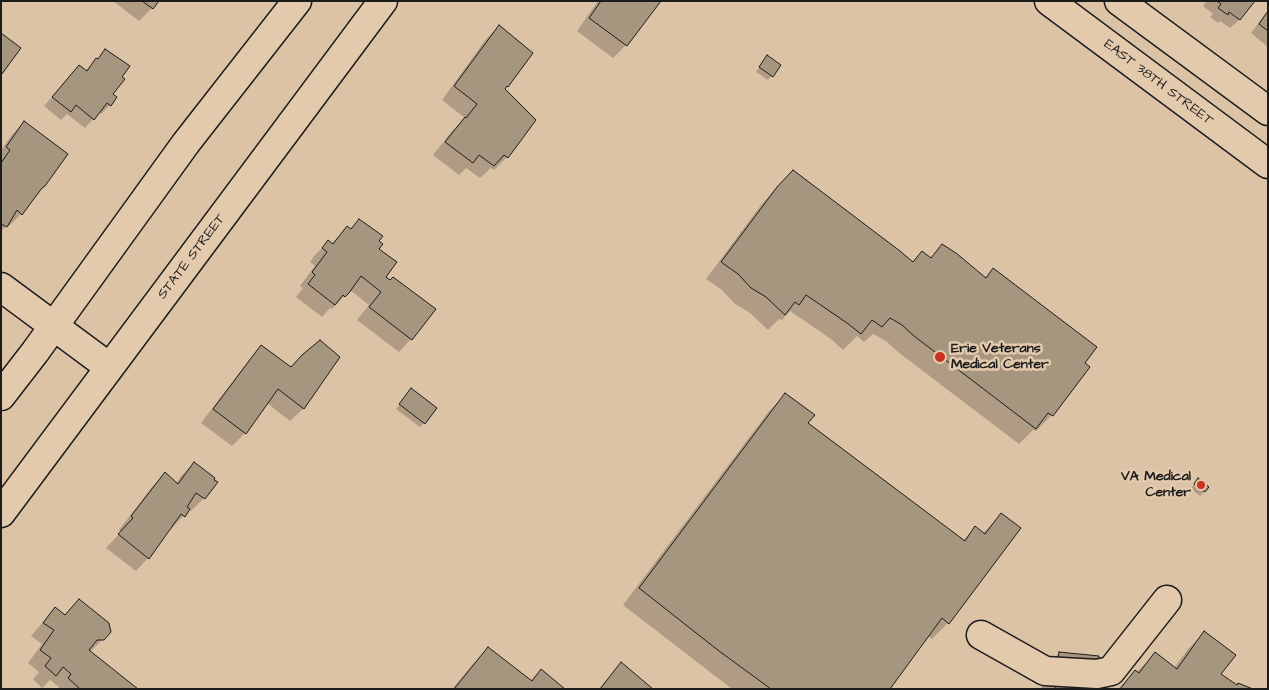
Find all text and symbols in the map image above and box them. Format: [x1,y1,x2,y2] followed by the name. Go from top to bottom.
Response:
[1100,36,1216,130] street label: EAST 38TH STREET
[155,211,229,303] street label: STATE STREET
[951,341,1049,374] place label: Erie Veterans Medical Center
[933,350,947,364] marker: Erie Veterans Medical Center
[1121,469,1191,502] place label: VA Medical Center
[1195,479,1207,491] marker: VA Medical Center

